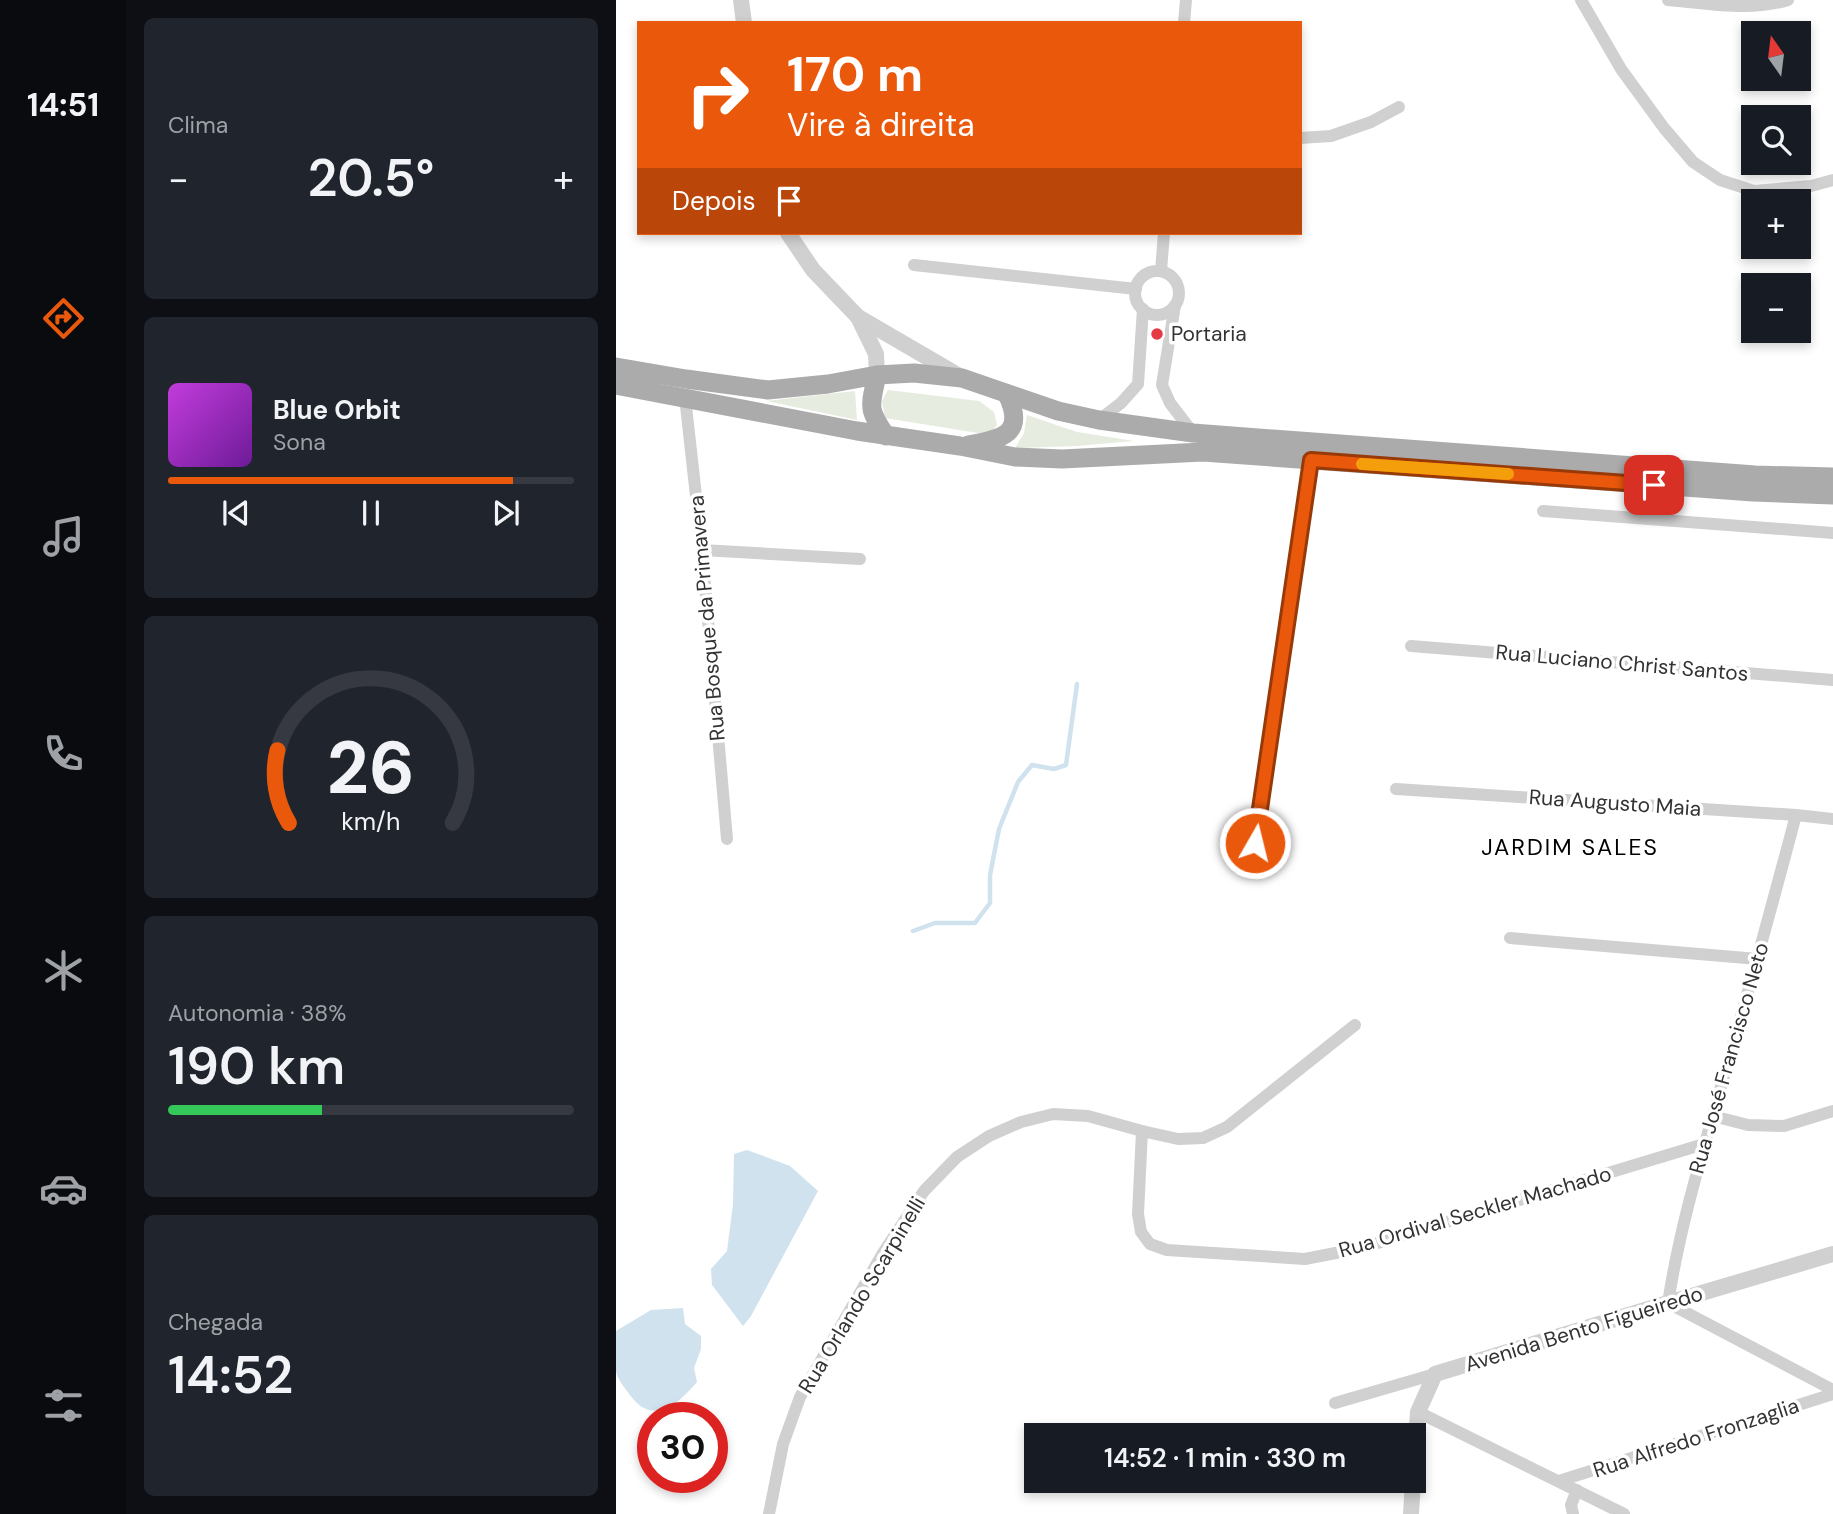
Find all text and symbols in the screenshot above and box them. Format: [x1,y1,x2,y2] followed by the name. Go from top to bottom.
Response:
[1741,21,1811,91] north arrow
[1741,21,1811,343] map controls
[787,42,923,106] text: 170 m
[672,49,763,140] icon: right
[27,84,99,126] text: 14:51
[787,104,975,146] text: Vire à direita
[1741,105,1811,175] button: search
[168,110,228,140] text: Clima
[308,144,434,212] text: 20.5°
[168,154,189,204] text: −
[553,154,574,204] text: +
[770,182,808,220] icon: arrive
[672,184,756,218] text: Depois
[1741,189,1811,259] button: +
[1741,273,1811,343] button: −
[39,294,88,343] icon: directions
[1171,320,1247,348] place label: Portaria
[1149,326,1165,342] marker: Portaria
[273,393,401,427] text: Blue Orbit
[273,427,326,457] text: Sona
[1624,455,1684,515] pin
[1635,466,1673,504] icon: arrive
[217,494,255,532] icon: previous
[352,494,390,532] icon: pause
[487,494,525,532] icon: next
[682,494,732,742] street label: Rua Bosque da Primavera
[39,512,88,561] icon: music
[1494,638,1750,688] street label: Rua Luciano Christ Santos
[327,721,415,816] text: 26
[39,729,88,778] icon: phone
[1528,783,1702,823] street label: Rua Augusto Maia
[341,805,401,838] text: km/h
[1218,806,1292,880] position arrow
[1481,832,1659,862] district label: JARDIM SALES
[1683,939,1775,1177] street label: Rua José Francisco Neto
[39,946,88,995] icon: climate
[168,998,346,1028] text: Autonomia · 38%
[168,1032,345,1100] text: 190 km
[1335,1160,1615,1264] street label: Rua Ordival Seckler Machado
[39,1164,88,1213] icon: car
[792,1191,932,1399] street label: Rua Orlando Scarpinelli
[1462,1279,1706,1379] street label: Avenida Bento Figueiredo
[168,1307,263,1337] text: Chegada
[168,1341,293,1409] text: 14:52
[39,1381,88,1430] icon: filters
[1590,1391,1802,1485] street label: Rua Alfredo Fronzaglia
[637,1402,728,1493] speed limit sign: 30
[1104,1441,1346,1475] text: 14:52 · 1 min · 330 m

